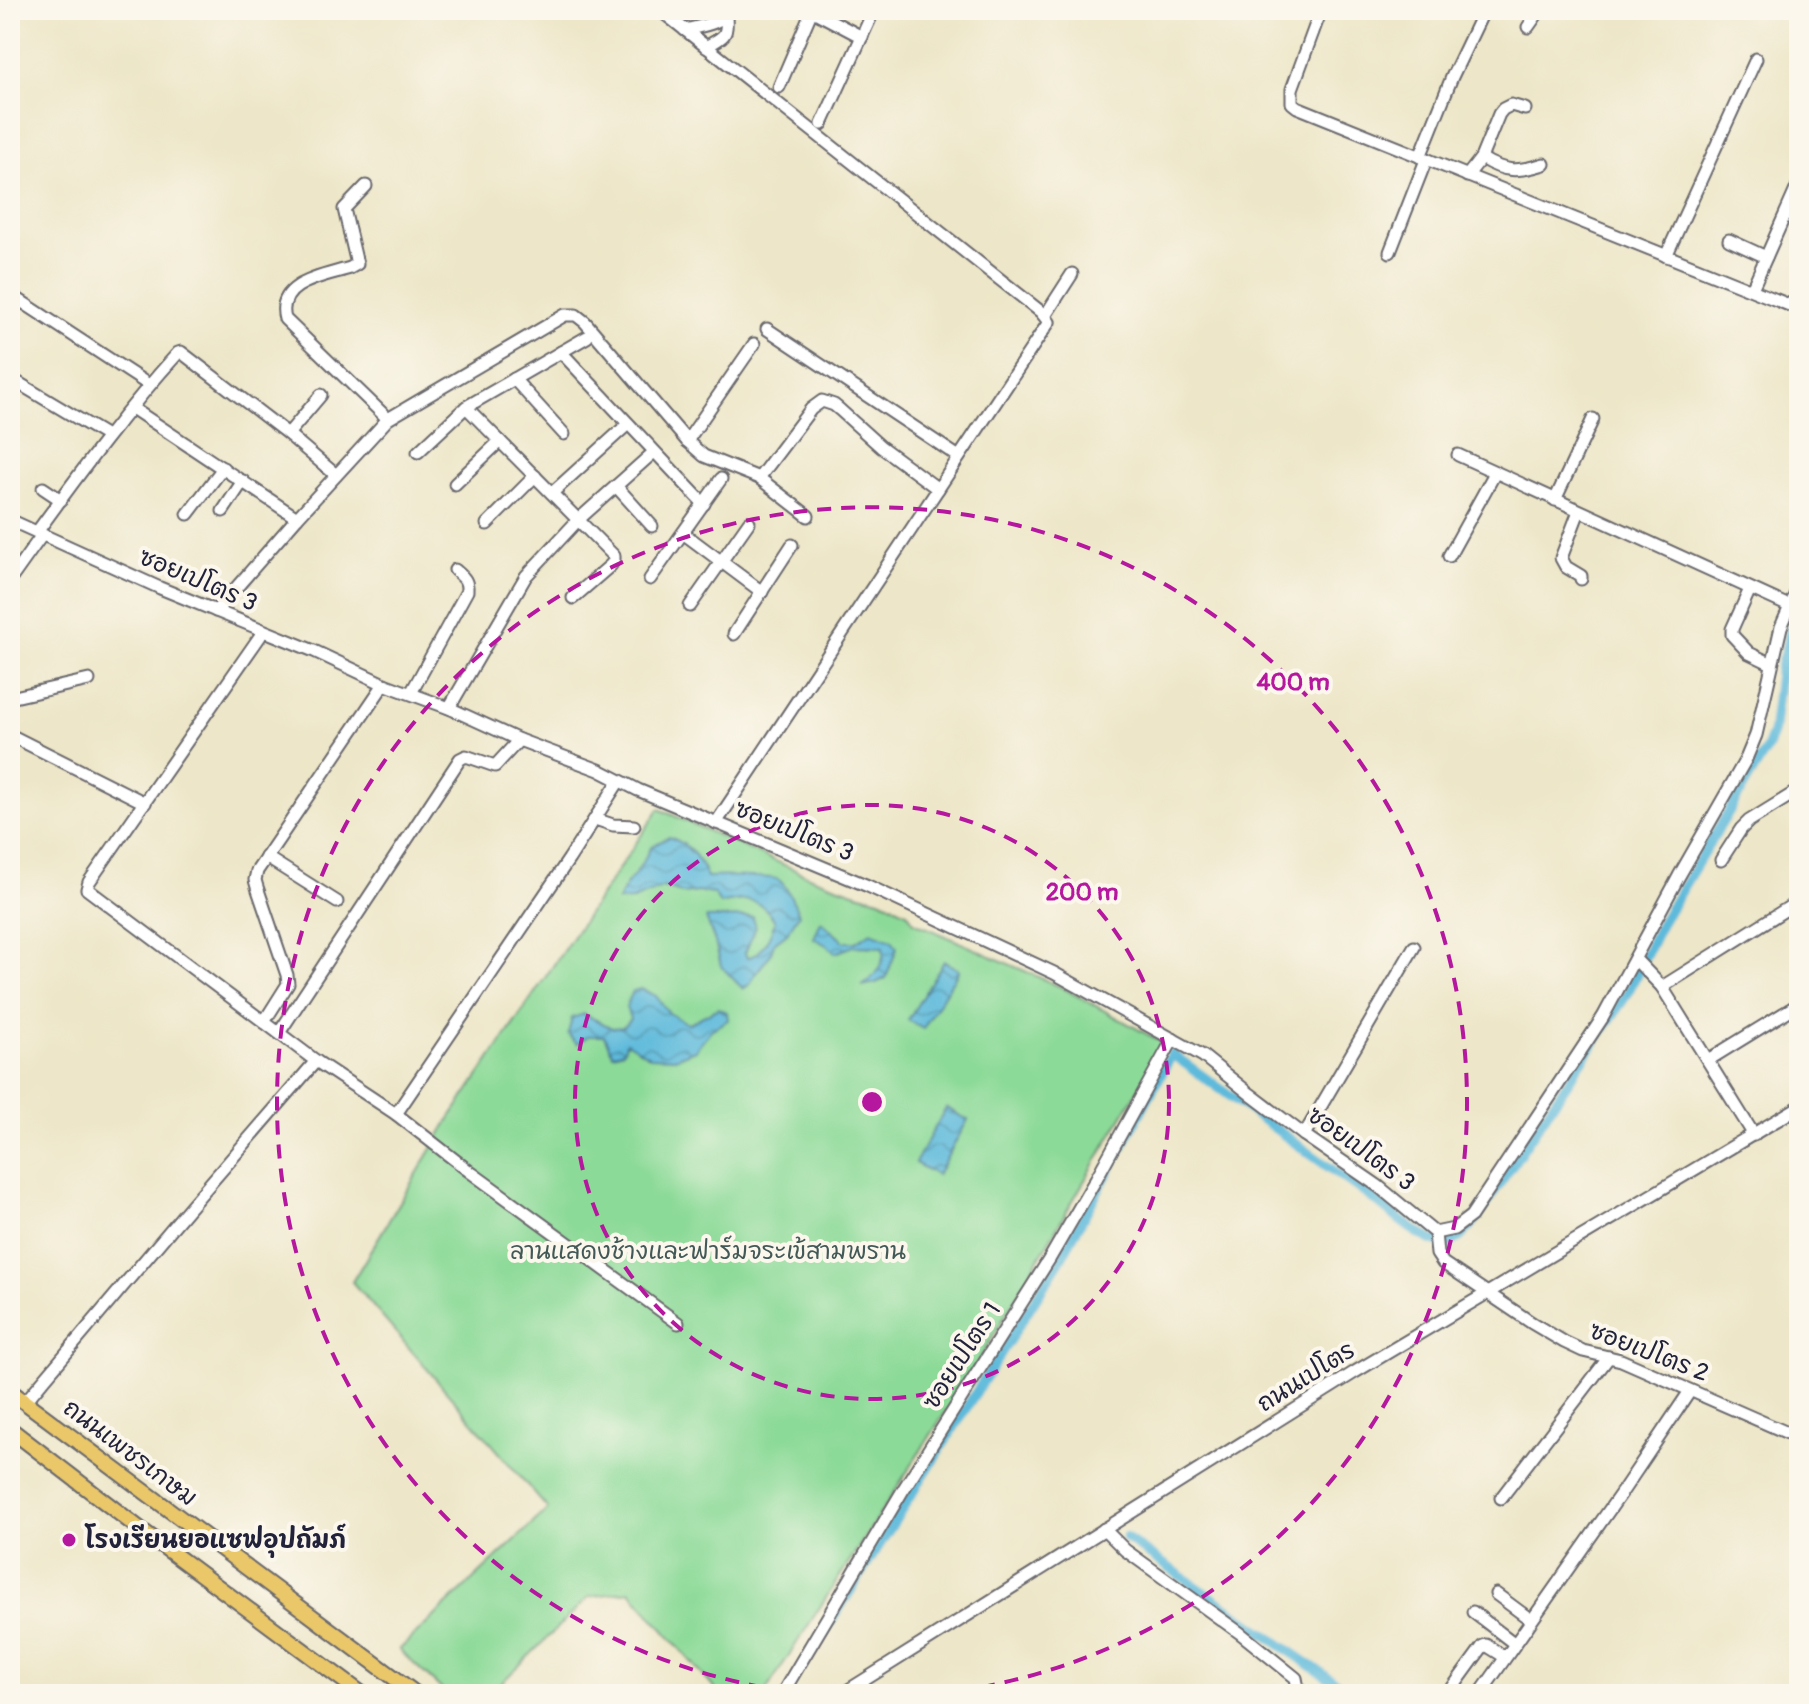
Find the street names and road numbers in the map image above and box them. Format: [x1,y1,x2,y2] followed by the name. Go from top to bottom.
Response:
[135,540,262,618] street label: ซอยเปโตร 3
[730,792,858,868] street label: ซอยเปโตร 3
[1302,1099,1421,1198] street label: ซอยเปโตร 3
[915,1296,1007,1415] street label: ซอยเปโตร 1
[1585,1314,1713,1388] street label: ซอยเปโตร 2
[1251,1334,1360,1418] street label: ถนนเปโตร
[58,1393,202,1513] street label: ถนนเพชรเกษม

